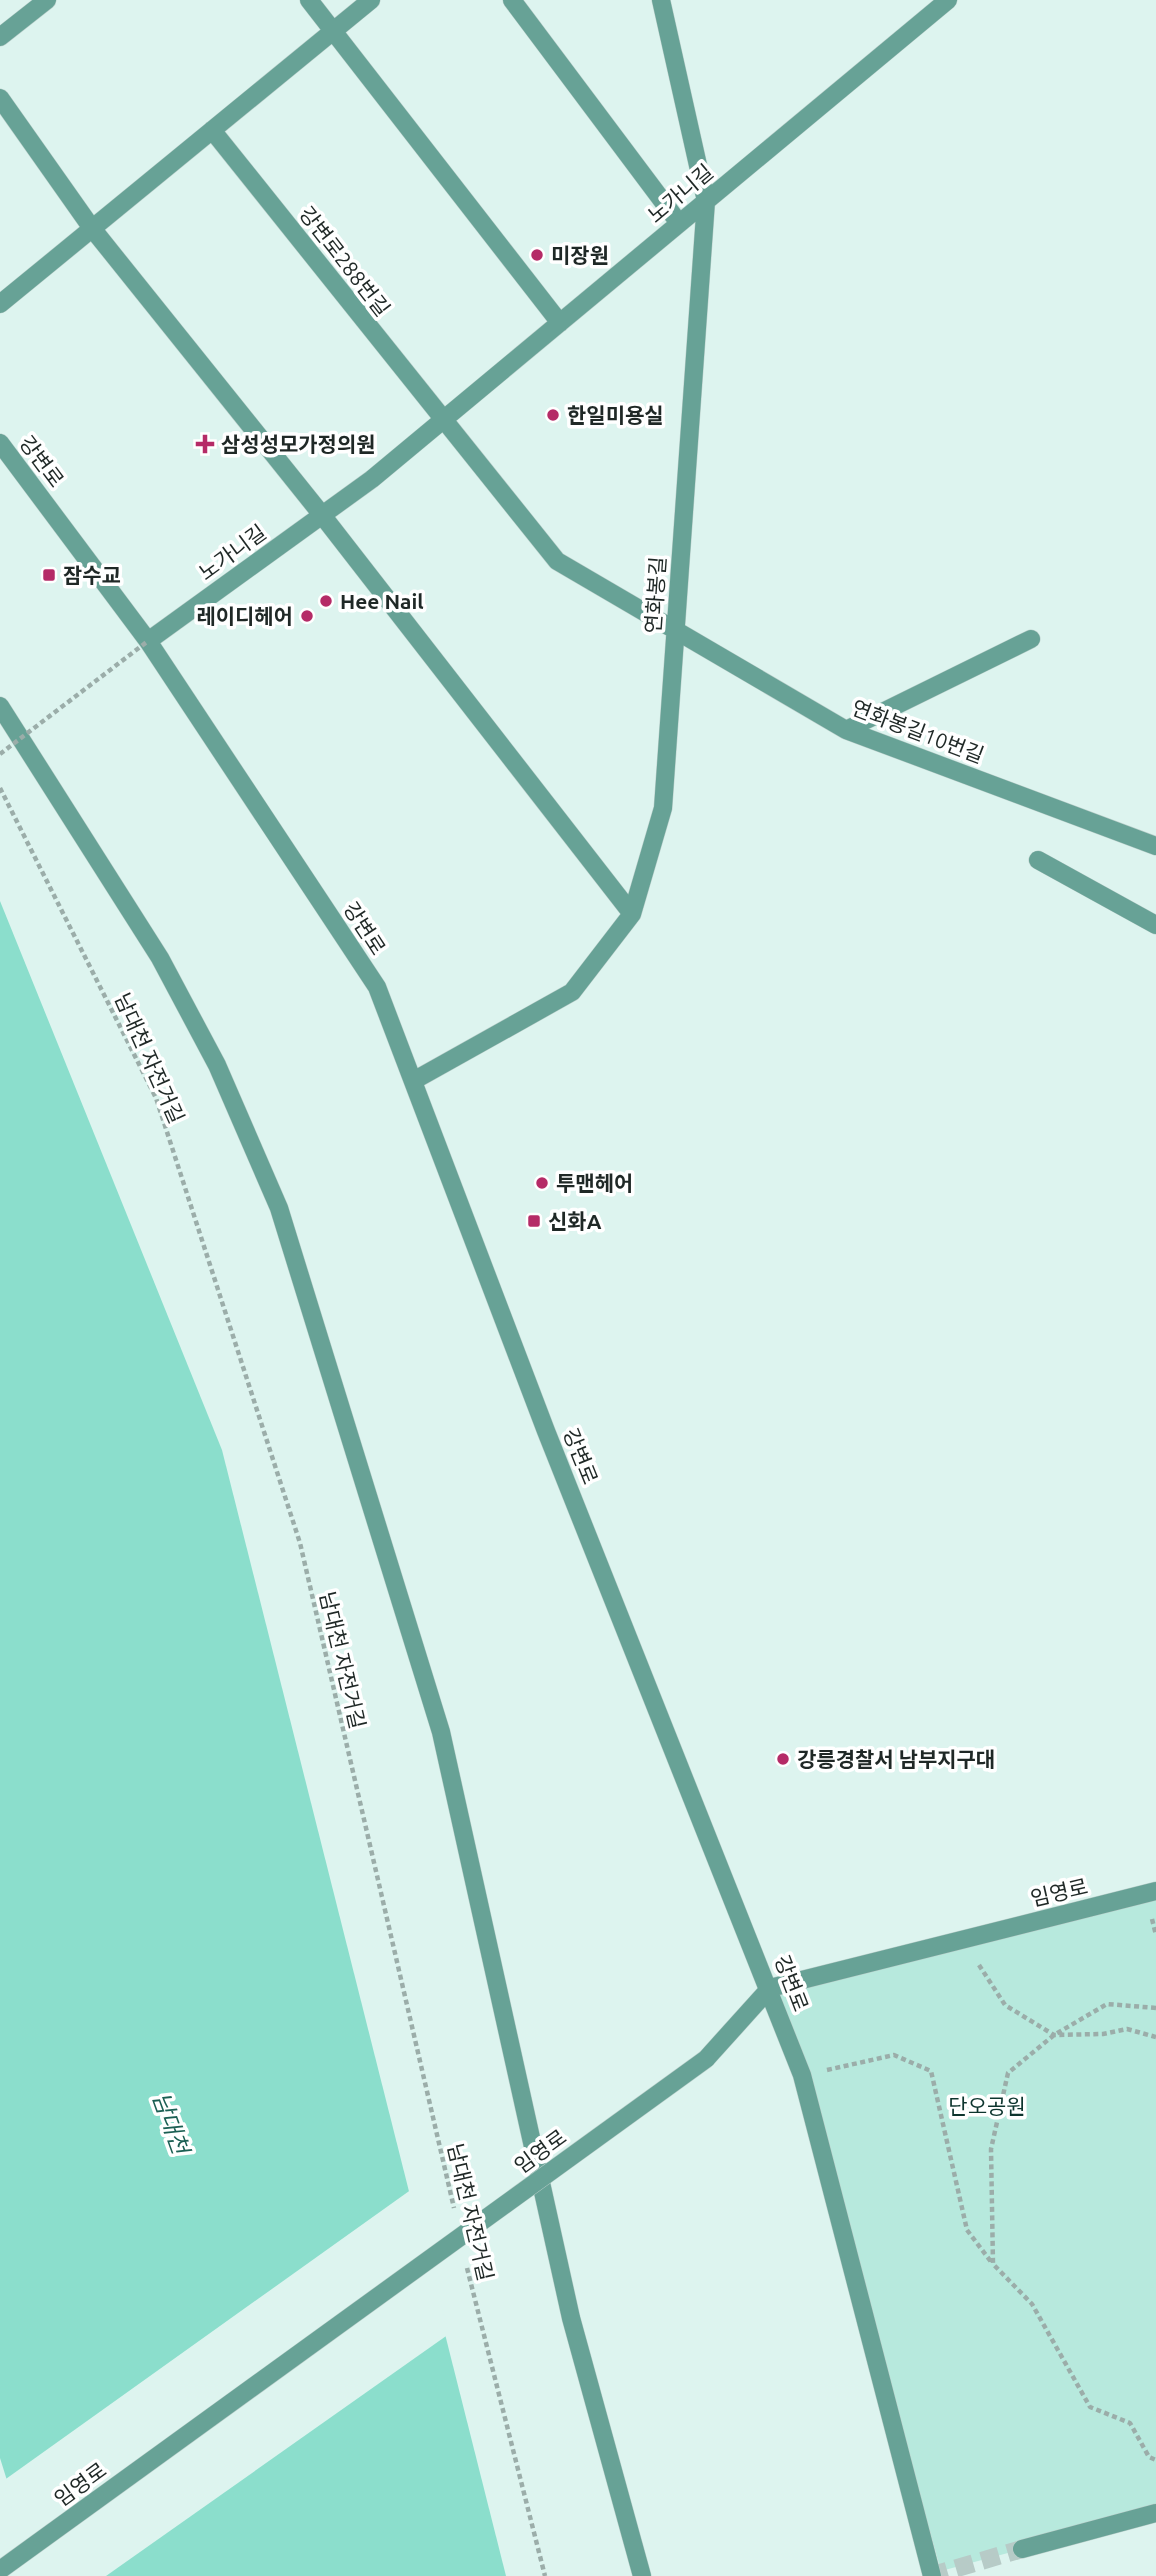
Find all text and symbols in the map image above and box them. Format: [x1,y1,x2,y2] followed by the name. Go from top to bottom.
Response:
[643,159,717,227] street label: 노가니길
[295,202,395,320] street label: 강변로288번길
[551,243,609,267] place label: 미장원
[529,247,545,263] marker: 미장원
[567,403,664,427] place label: 한일미용실
[545,407,561,423] marker: 한일미용실
[15,431,69,491] street label: 강변로
[221,432,376,456] place label: 삼성성모가정의원
[195,434,215,454] marker: 삼성성모가정의원
[194,520,270,584] street label: 노가니길
[640,556,670,634] street label: 연화봉길
[63,563,121,587] place label: 잠수교
[41,567,57,583] marker: 잠수교
[340,589,424,613] place label: Hee Nail
[318,593,334,609] marker: Hee Nail
[196,604,293,628] place label: 레이디헤어
[299,608,315,624] marker: 레이디헤어
[849,695,987,767] street label: 연화봉길10번길
[339,897,391,959] street label: 강변로
[111,989,189,1127] street label: 남대천 자전거길
[556,1171,633,1195] place label: 투맨헤어
[534,1175,550,1191] marker: 투맨헤어
[548,1209,602,1233] place label: 신화A
[526,1213,542,1229] marker: 신화A
[559,1425,603,1487] street label: 강변로
[316,1589,370,1731] street label: 남대천 자전거길
[797,1747,995,1771] place label: 강릉경찰서 남부지구대
[775,1751,791,1767] marker: 강릉경찰서 남부지구대
[1028,1874,1090,1910] street label: 임영로
[770,1952,814,2014] street label: 강변로
[148,2089,195,2160] water label: 남대천
[948,2094,1026,2118] park label: 단오공원
[509,2124,571,2178] street label: 임영로
[444,2141,498,2283] street label: 남대천 자전거길
[49,2457,111,2511] street label: 임영로

